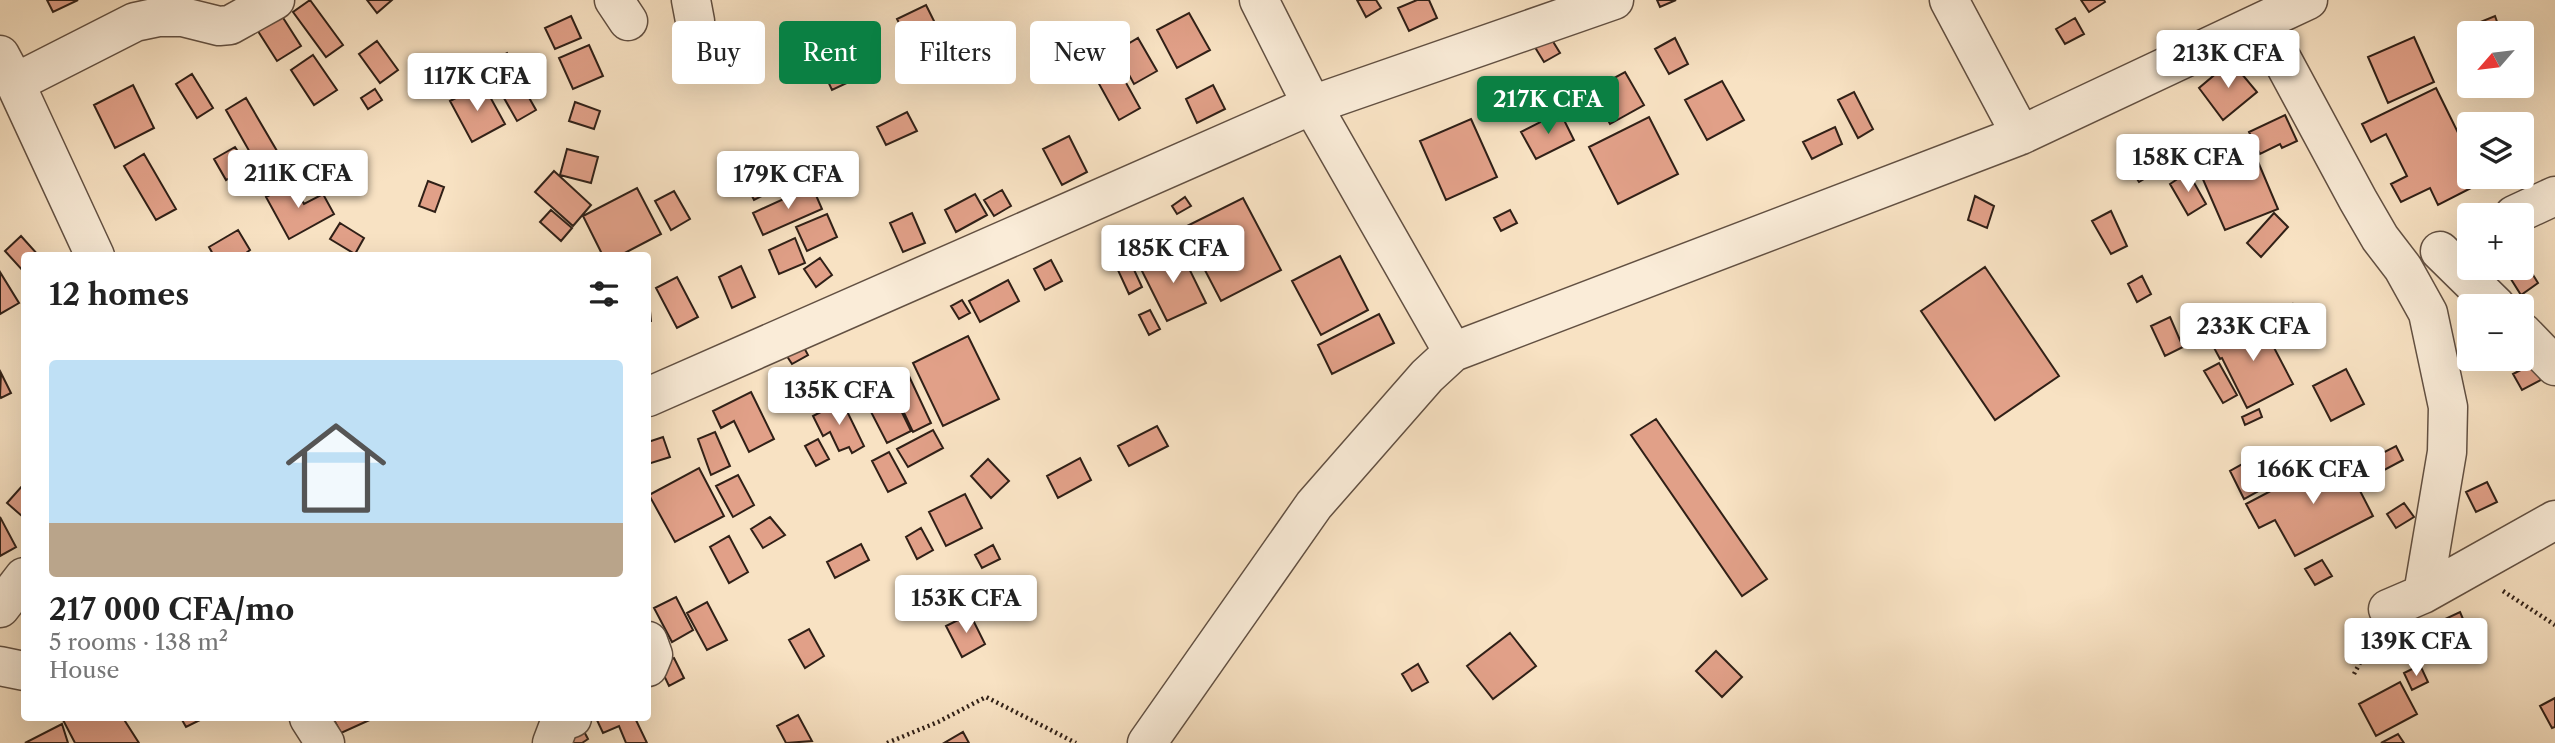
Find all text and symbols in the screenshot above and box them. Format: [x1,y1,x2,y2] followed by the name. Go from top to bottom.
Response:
[672,21,765,84] chip: Buy
[779,21,881,84] chip: Rent
[895,21,1016,84] chip: Filters
[1030,21,1130,84] chip: New
[2457,21,2534,98] north arrow
[2457,21,2534,371] map controls
[2156,31,2300,90] pin: 213K CFA
[2172,39,2284,67] text: 213K CFA
[405,54,549,113] pin: 117K CFA
[424,62,530,90] text: 117K CFA
[1476,76,1620,136] pin: 217K CFA
[1493,85,1603,113] text: 217K CFA
[2457,112,2534,189] button: layers
[2116,134,2260,194] pin: 158K CFA
[2132,143,2244,171] text: 158K CFA
[226,150,370,210] pin: 211K CFA
[716,152,860,211] pin: 179K CFA
[244,159,352,187] text: 211K CFA
[733,160,843,188] text: 179K CFA
[2457,203,2534,280] button: +
[1101,226,1245,285] pin: 185K CFA
[1117,234,1229,262] text: 185K CFA
[585,275,623,313] icon: filters
[49,276,189,313] text: 12 homes
[2457,294,2534,371] button: −
[2181,304,2325,363] pin: 233K CFA
[2196,312,2310,340] text: 233K CFA
[767,368,911,427] pin: 135K CFA
[784,376,894,404] text: 135K CFA
[273,405,399,531] icon: home
[2241,447,2385,506] pin: 166K CFA
[2257,455,2369,483] text: 166K CFA
[894,576,1038,635] pin: 153K CFA
[911,584,1021,612] text: 153K CFA
[49,591,294,628] text: 217 000 CFA/mo
[2344,618,2488,678] pin: 139K CFA
[2360,627,2472,655] text: 139K CFA
[49,628,228,656] text: 5 rooms · 138 m²
[49,656,119,684] text: House

